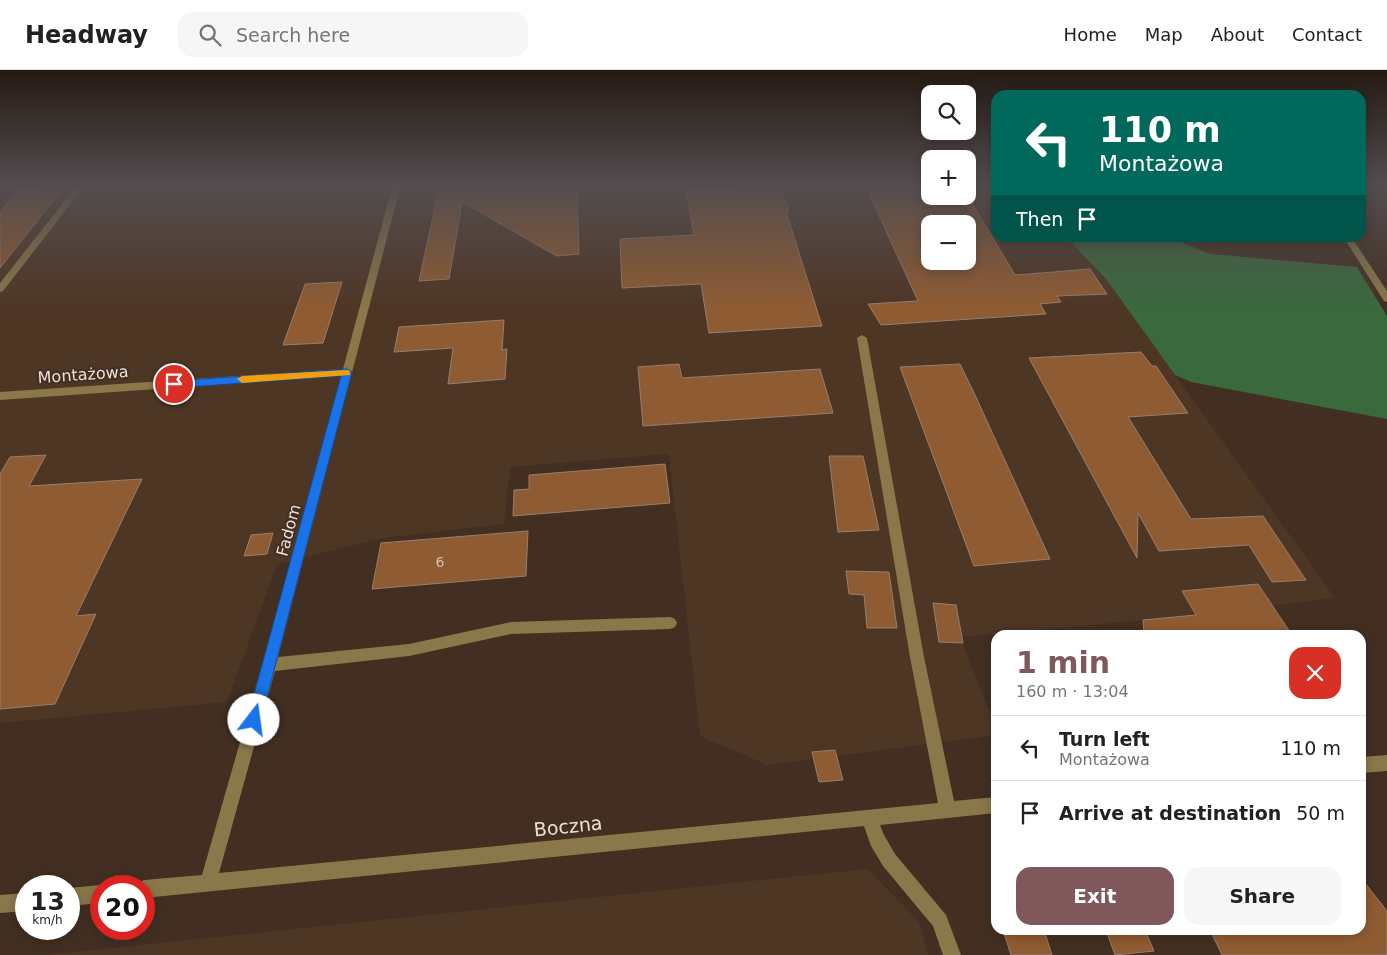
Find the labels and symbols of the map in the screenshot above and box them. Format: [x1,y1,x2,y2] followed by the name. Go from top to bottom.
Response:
[37,362,129,387] street label: Montażowa
[153,363,195,405] pin
[272,502,305,558] street label: Fadom
[436,554,445,570] house number: 6
[227,693,279,745] position arrow
[533,811,603,841] street label: Boczna
[90,875,155,940] speed limit sign: 20

